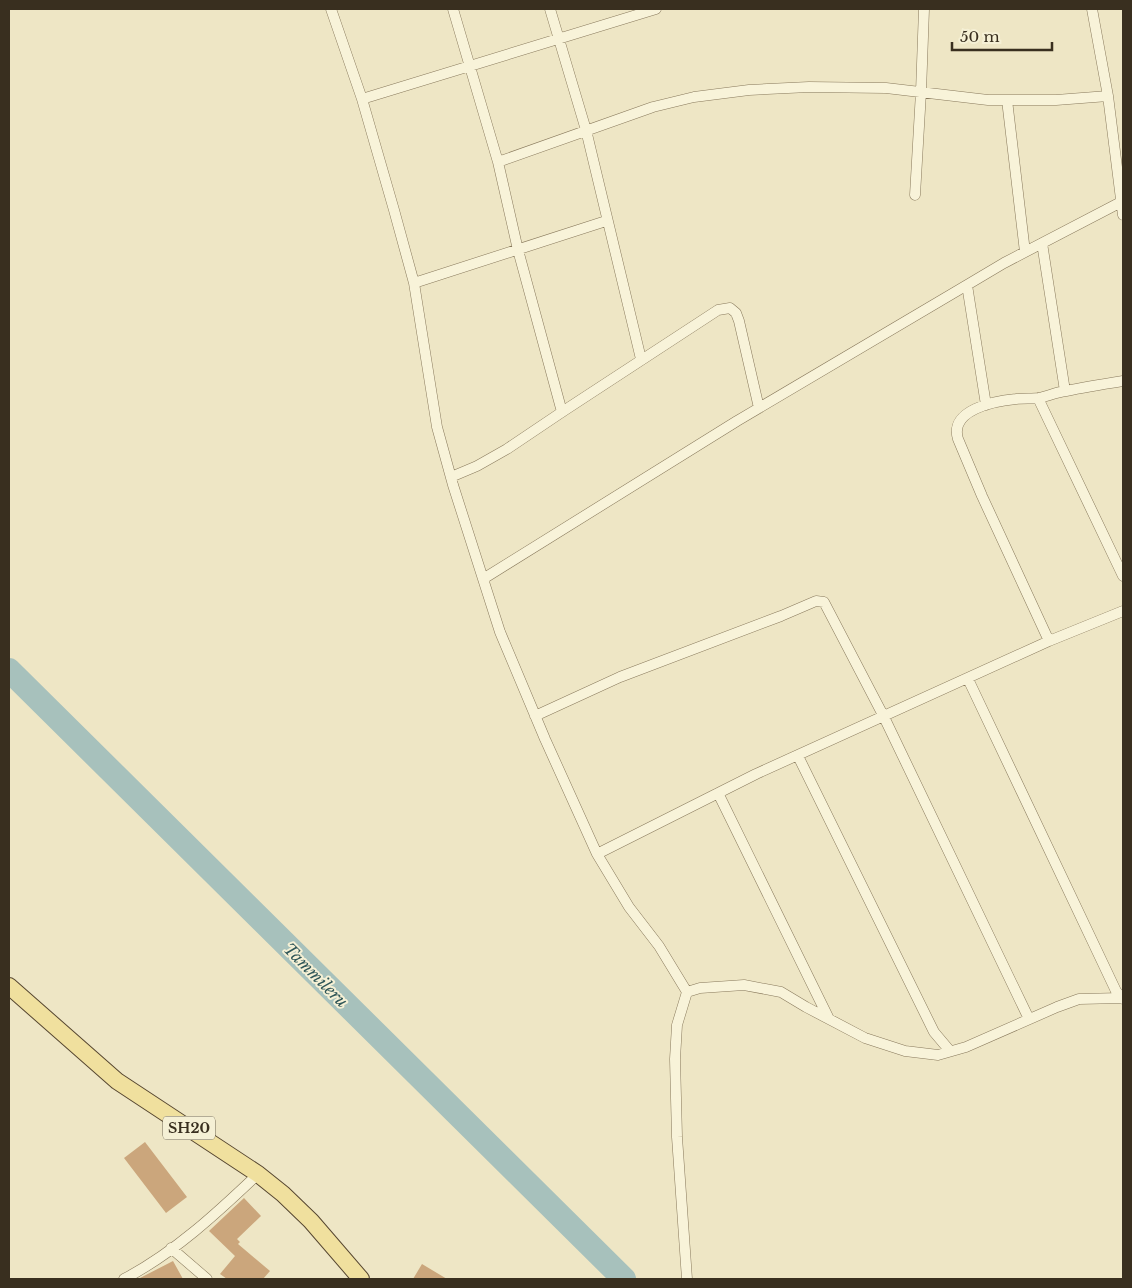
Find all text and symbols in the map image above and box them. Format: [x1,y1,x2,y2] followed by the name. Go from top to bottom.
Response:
[952,20,1052,52] scale bar
[960,27,1000,46] text: 50 m
[280,939,352,1011] water label: Tammileru
[163,1116,215,1140] road number: SH20

